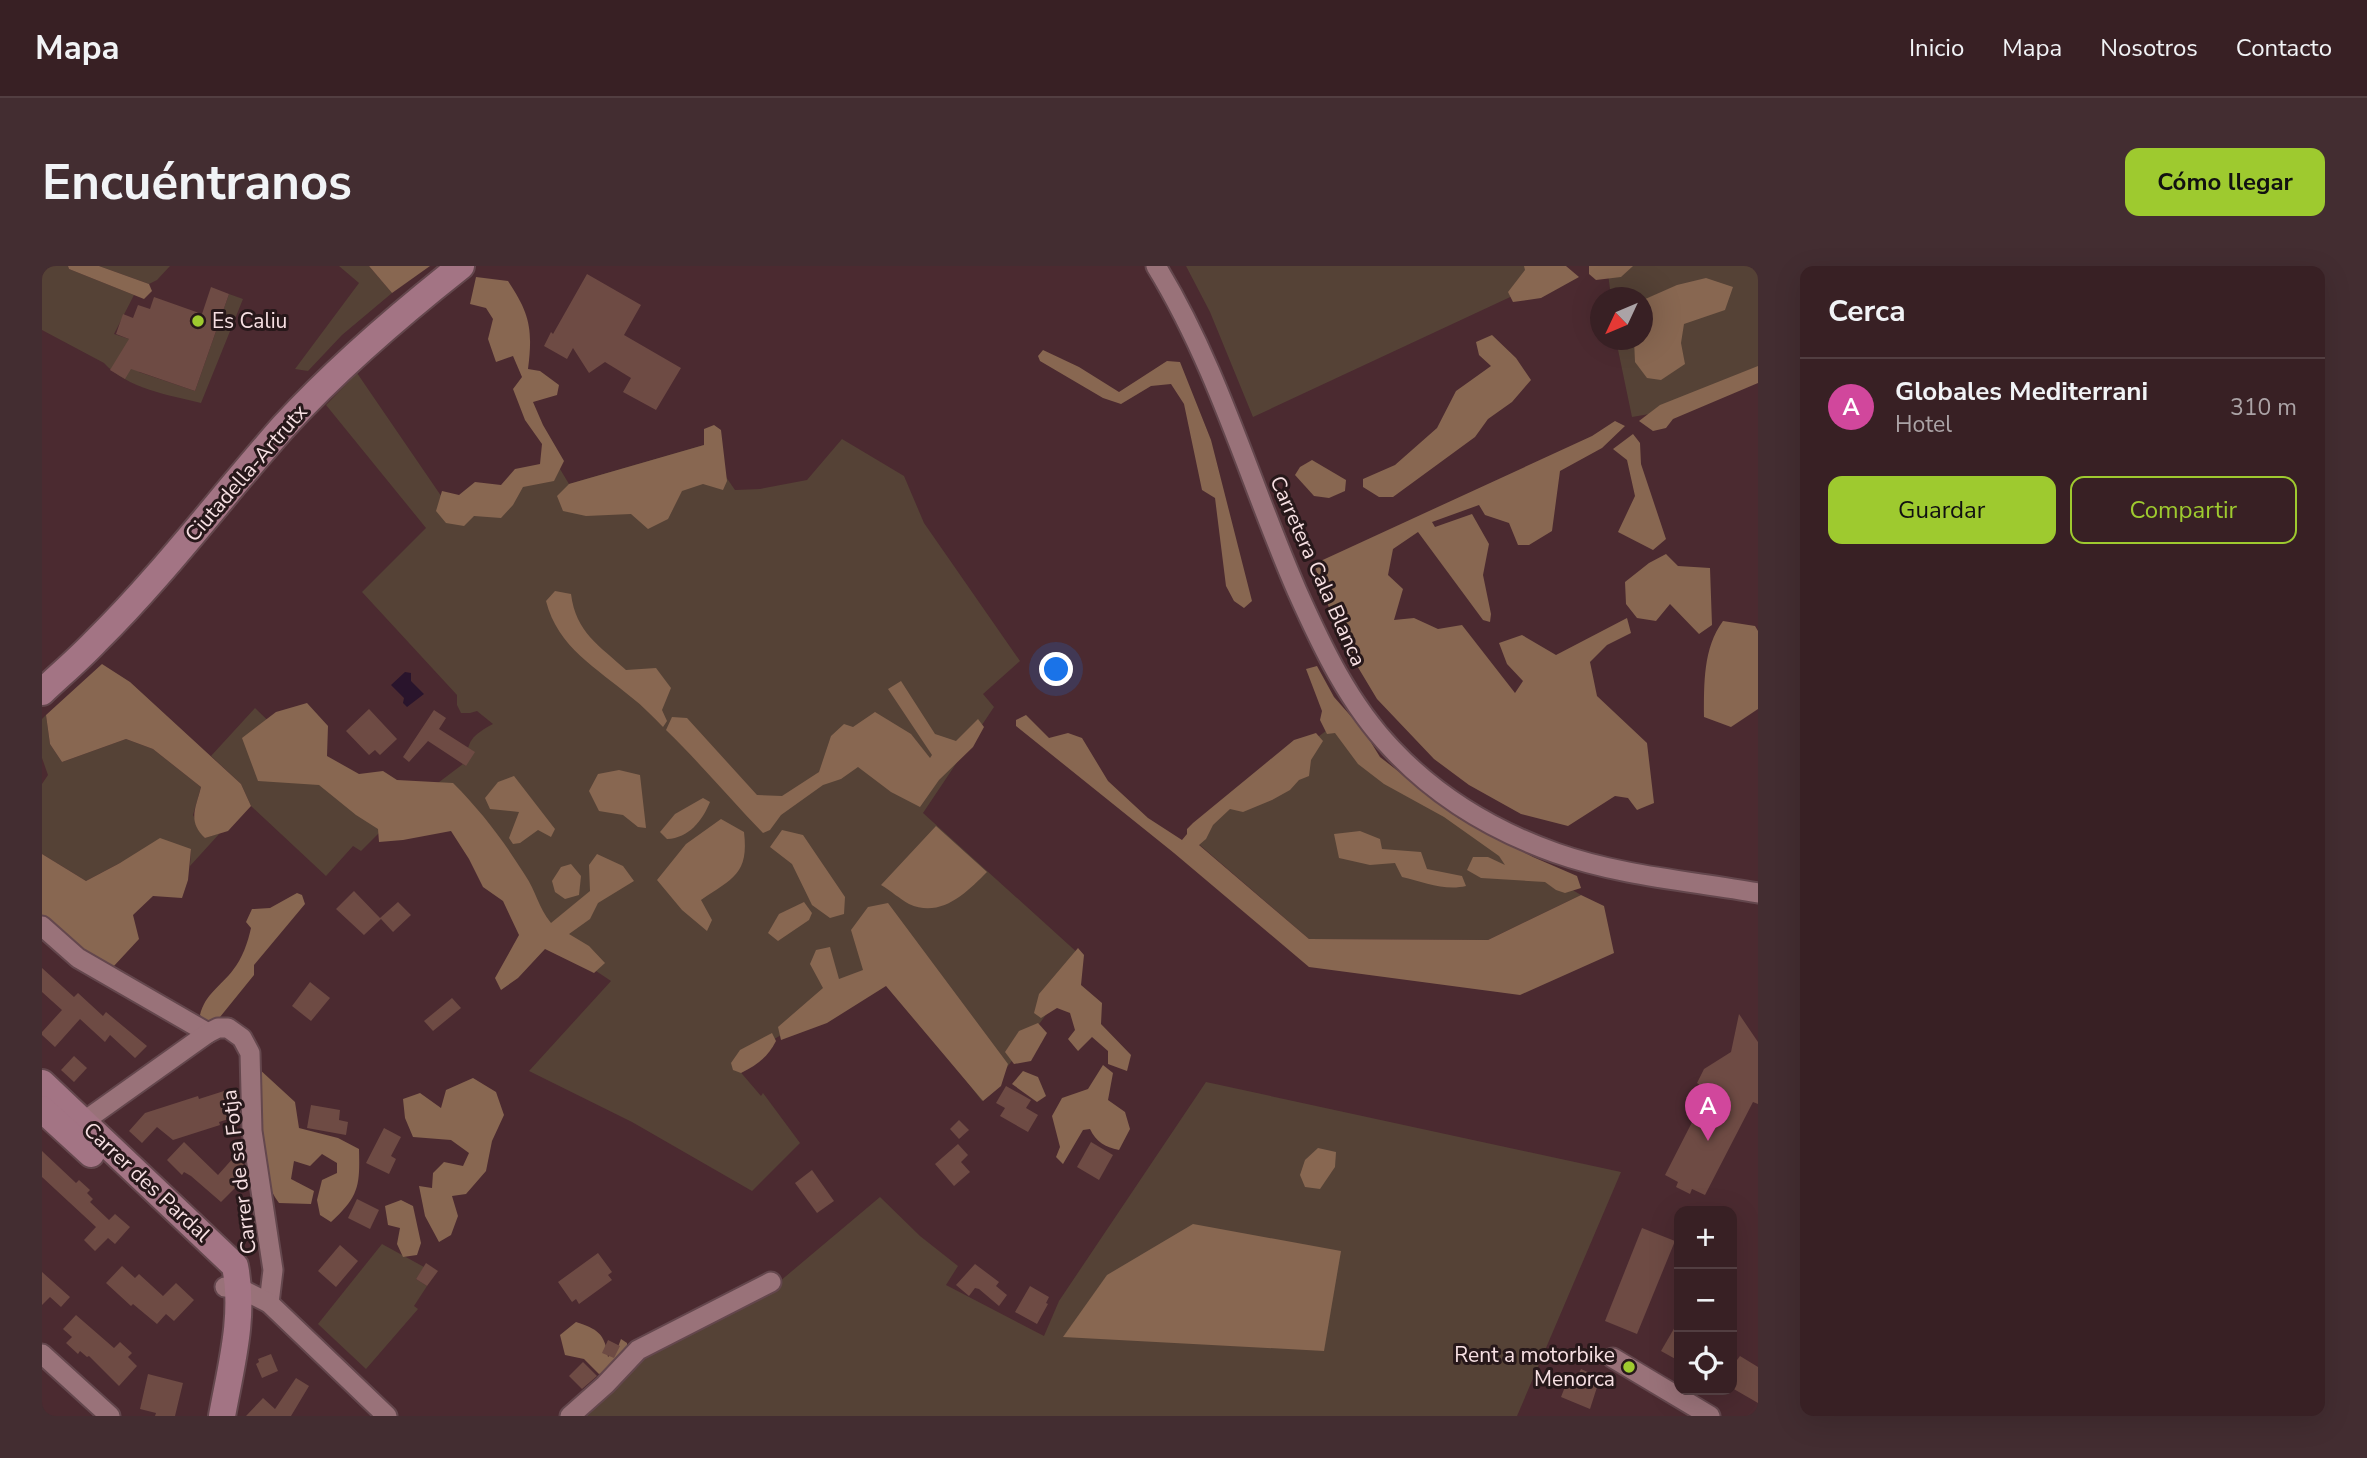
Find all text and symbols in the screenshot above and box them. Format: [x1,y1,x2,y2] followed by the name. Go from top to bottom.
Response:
[35,26,120,71] text: Mapa
[1909,32,1964,64] text: Inicio
[2002,32,2062,64] text: Mapa
[2100,32,2198,64] text: Nosotros
[2236,32,2332,64] text: Contacto
[2125,148,2325,216] button: Cómo llegar
[42,149,352,216] text: Encuéntranos
[1590,287,1653,350] north arrow
[1828,291,1906,332] text: Cerca
[212,307,287,335] place label: Es Caliu
[190,313,206,329] marker: Es Caliu
[1895,374,2148,409] text: Globales Mediterrani
[1842,392,1860,423] text: A
[2230,392,2297,423] text: 310 m
[179,398,313,548] street label: Ciutadella-Artrutx
[1895,409,1952,440] text: Hotel
[1263,472,1373,670] street label: Carretera Cala Blanca
[1828,476,2056,544] button: Guardar
[2070,476,2297,544] button: Compartir
[1039,652,1073,686] your location
[1685,1083,1731,1141] pin: A
[215,1088,263,1256] street label: Carrer de sa Fotja
[78,1116,217,1249] street label: Carrer des Pardal
[1674,1206,1737,1395] map controls
[1674,1206,1737,1269] button: +
[1674,1269,1737,1332] button: −
[1674,1332,1737,1395] button: locate
[1454,1341,1615,1393] place label: Rent a motorbike Menorca
[1621,1359,1637,1375] marker: Rent a motorbike Menorca

